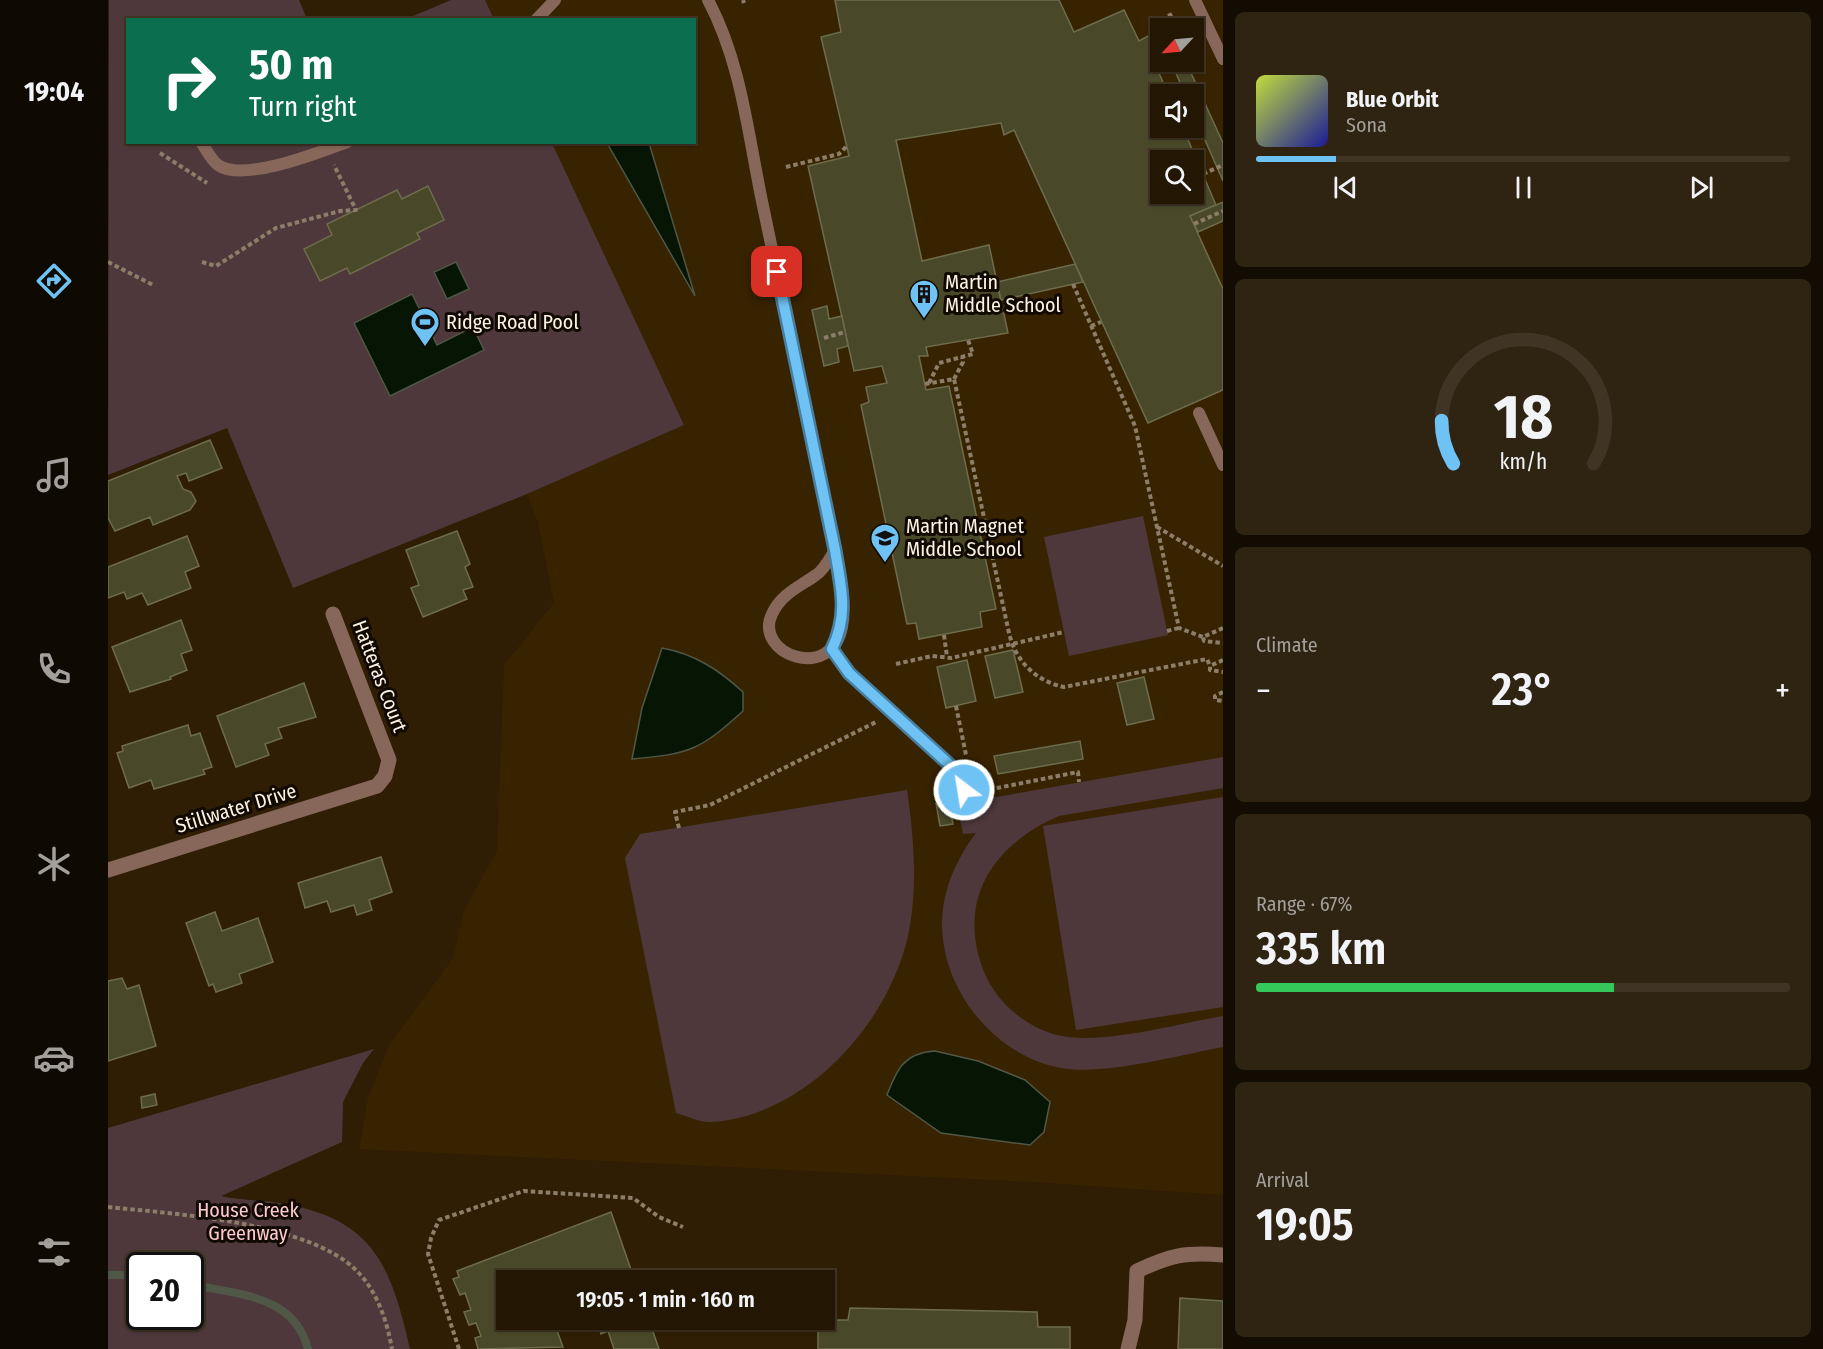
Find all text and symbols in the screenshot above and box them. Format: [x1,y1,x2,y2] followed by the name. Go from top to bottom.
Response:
[1150,18,1204,72] north arrow
[1150,18,1204,204] map controls
[249,40,333,90] text: 50 m
[150,42,228,120] icon: right
[24,76,84,108] text: 19:04
[1150,84,1204,138] button: sound
[1346,86,1439,113] text: Blue Orbit
[249,91,357,123] text: Turn right
[1346,113,1387,137] text: Sona
[1150,150,1204,204] button: search
[1329,171,1362,204] icon: previous
[1507,171,1540,204] icon: pause
[1685,171,1718,204] icon: next
[751,246,802,297] pin
[760,255,793,288] icon: arrive
[33,260,75,302] icon: directions
[945,270,1061,317] place label: Martin Middle School
[908,278,940,320] building icon: Martin Middle School
[409,306,441,348] sports icon: Ridge Road Pool
[446,310,579,334] place label: Ridge Road Pool
[1493,380,1553,455] text: 18
[1499,450,1547,476] text: km/h
[33,454,75,496] icon: music
[906,514,1024,561] place label: Martin Magnet Middle School
[869,522,901,564] school or university icon: Martin Magnet Middle School
[348,617,413,736] street label: Hatteras Court
[1256,633,1318,657] text: Climate
[33,648,75,690] icon: phone
[1492,663,1554,717] text: 23°
[1256,671,1271,711] text: −
[1775,671,1790,711] text: +
[932,758,996,822] position arrow
[173,778,299,838] street label: Stillwater Drive
[33,843,75,885] icon: climate
[1256,892,1352,916] text: Range · 67%
[1256,922,1386,976] text: 335 km
[33,1037,75,1079] icon: car
[1256,1168,1309,1192] text: Arrival
[197,1198,299,1245] park label: House Creek Greenway
[1256,1198,1354,1252] text: 19:05
[33,1231,75,1273] icon: filters
[126,1252,204,1330] speed limit sign: 20
[576,1286,755,1313] text: 19:05 · 1 min · 160 m

